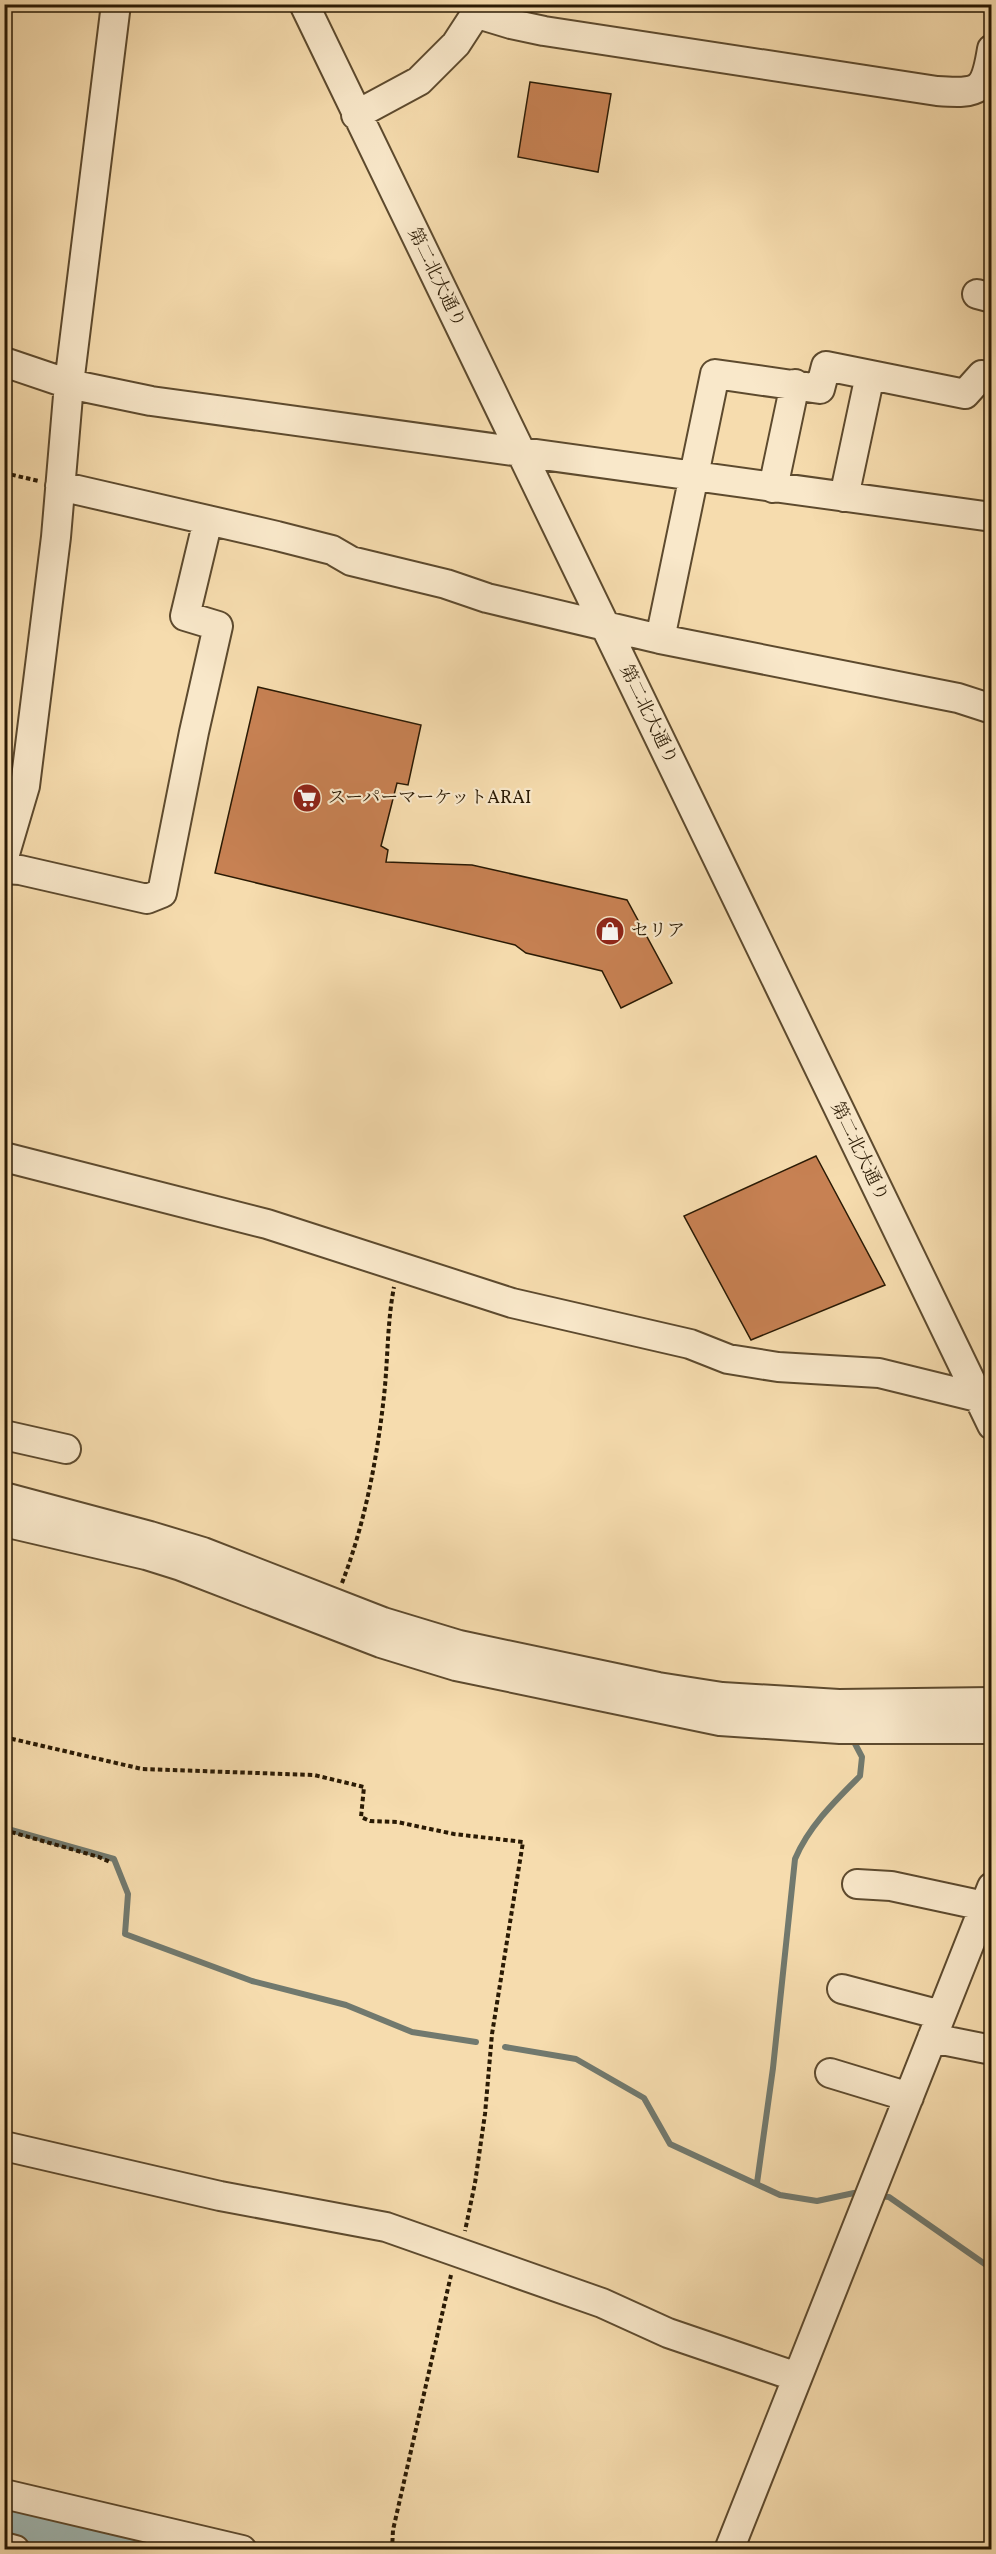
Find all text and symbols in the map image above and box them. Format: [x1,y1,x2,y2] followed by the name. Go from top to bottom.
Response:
[401,224,471,332] street label: 第二北大通り
[613,661,683,769] street label: 第二北大通り
[291,782,323,814] supermarket icon: スーパーマーケットARAI
[328,786,531,811] place label: スーパーマーケットARAI
[594,915,626,947] shop icon: セリア
[631,919,685,944] place label: セリア
[824,1098,894,1206] street label: 第二北大通り

